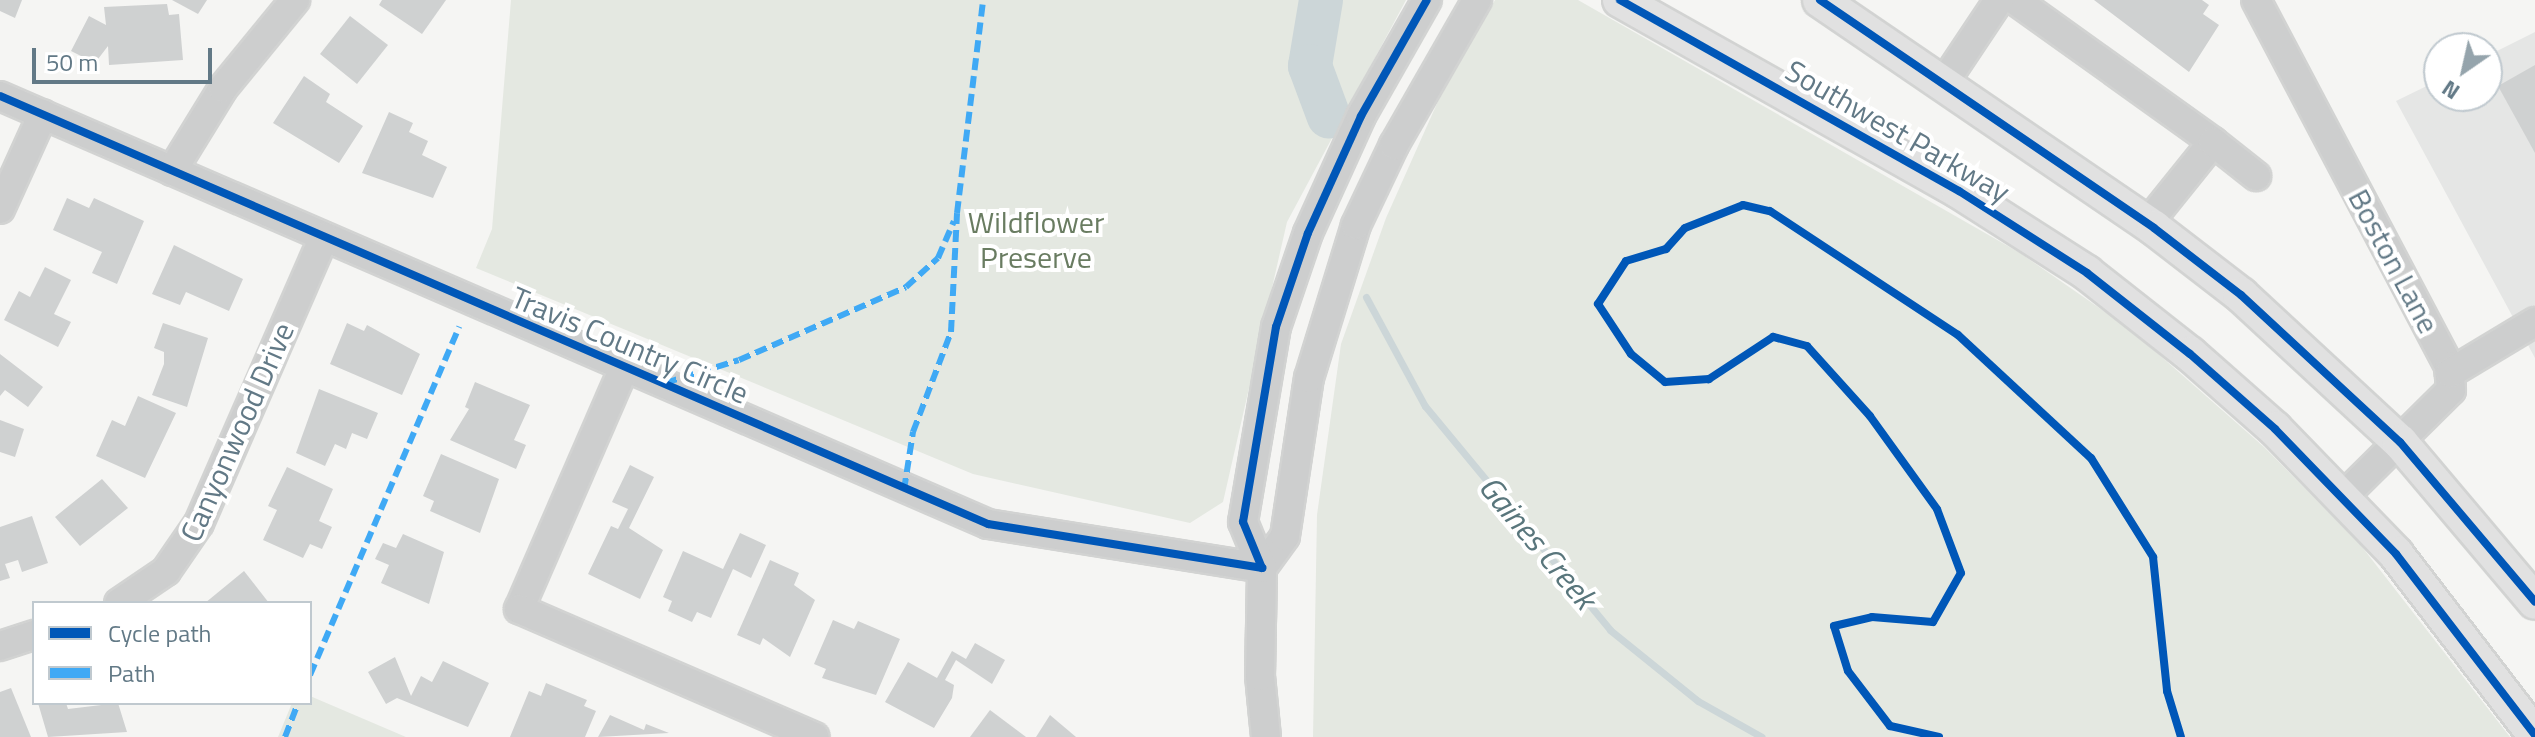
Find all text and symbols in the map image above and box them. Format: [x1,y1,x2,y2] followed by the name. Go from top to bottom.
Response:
[36,32,216,82] scale bar
[2423,32,2503,112] north arrow
[46,44,98,80] text: 50 m
[1779,52,2017,210] street label: Southwest Parkway
[2435,72,2467,109] text: N
[2341,183,2447,339] street label: Boston Lane
[968,204,1104,274] park label: Wildflower Preserve
[506,279,754,411] street label: Travis Country Circle
[173,317,301,547] street label: Canyonwood Drive
[1471,468,1605,616] water label: Gaines Creek
[32,601,312,705] legend
[108,615,211,651] text: Cycle path
[108,655,155,691] text: Path

